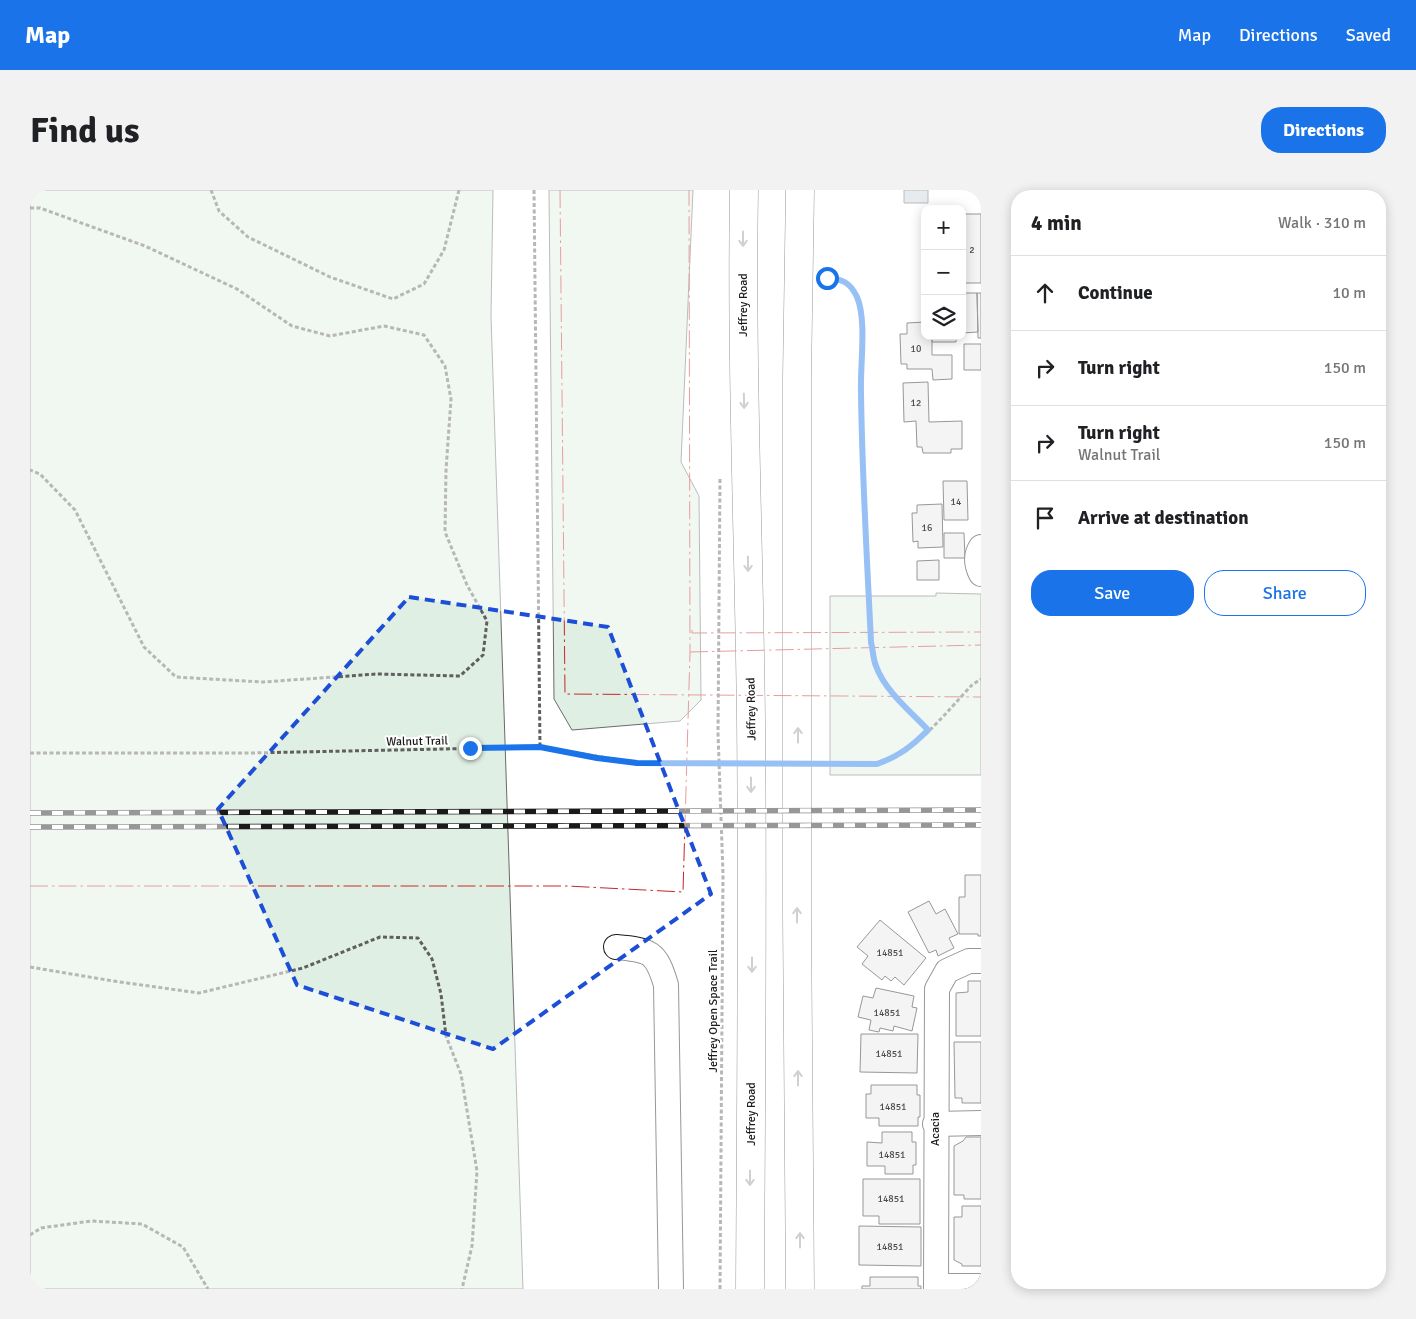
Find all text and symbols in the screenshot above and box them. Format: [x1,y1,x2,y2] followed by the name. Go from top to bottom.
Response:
[25,20,70,50] text: Map
[1178,24,1211,46] text: Map
[1239,24,1318,46] text: Directions
[1346,24,1391,46] text: Saved
[1261,107,1386,153] button: Directions
[30,109,140,152] text: Find us
[921,205,966,340] map controls
[921,205,966,250] button: +
[1031,210,1082,236] text: 4 min
[1278,213,1366,233] text: Walk · 310 m
[738,230,748,246] one-way arrow
[969,244,975,256] house number: 2
[921,250,966,295] button: −
[816,267,839,290] route start
[736,273,751,337] street label: Jeffrey Road
[1031,279,1059,307] icon: ahead
[1078,281,1153,305] text: Continue
[1332,283,1366,303] text: 10 m
[921,295,966,340] button: layers
[911,343,921,355] house number: 10
[1031,354,1059,382] icon: right
[1078,356,1160,380] text: Turn right
[1324,358,1366,378] text: 150 m
[740,393,749,409] one-way arrow
[911,397,921,409] house number: 12
[1078,421,1160,445] text: Turn right
[1031,429,1059,457] icon: right
[1324,433,1366,453] text: 150 m
[1078,445,1160,465] text: Walnut Trail
[951,496,962,508] house number: 14
[1031,504,1059,532] icon: arrive
[1078,506,1249,530] text: Arrive at destination
[922,522,932,534] house number: 16
[743,555,753,571] one-way arrow
[1031,570,1194,616] button: Save
[1204,570,1366,616] button: Share
[743,677,760,741] street label: Jeffrey Road
[793,728,803,744] one-way arrow
[386,733,449,750] street label: Walnut Trail
[459,737,482,760] route end
[746,777,756,793] one-way arrow
[792,908,802,924] one-way arrow
[876,947,904,959] house number: 14851
[706,949,721,1072] street label: Jeffrey Open Space Trail
[747,957,757,973] one-way arrow
[873,1007,901,1019] house number: 14851
[875,1048,903,1060] house number: 14851
[793,1070,803,1086] one-way arrow
[744,1082,759,1146] street label: Jeffrey Road
[879,1101,907,1113] house number: 14851
[928,1112,943,1146] street label: Acacia
[878,1149,906,1161] house number: 14851
[745,1170,755,1186] one-way arrow
[877,1193,905,1205] house number: 14851
[795,1233,804,1249] one-way arrow
[876,1241,904,1253] house number: 14851

